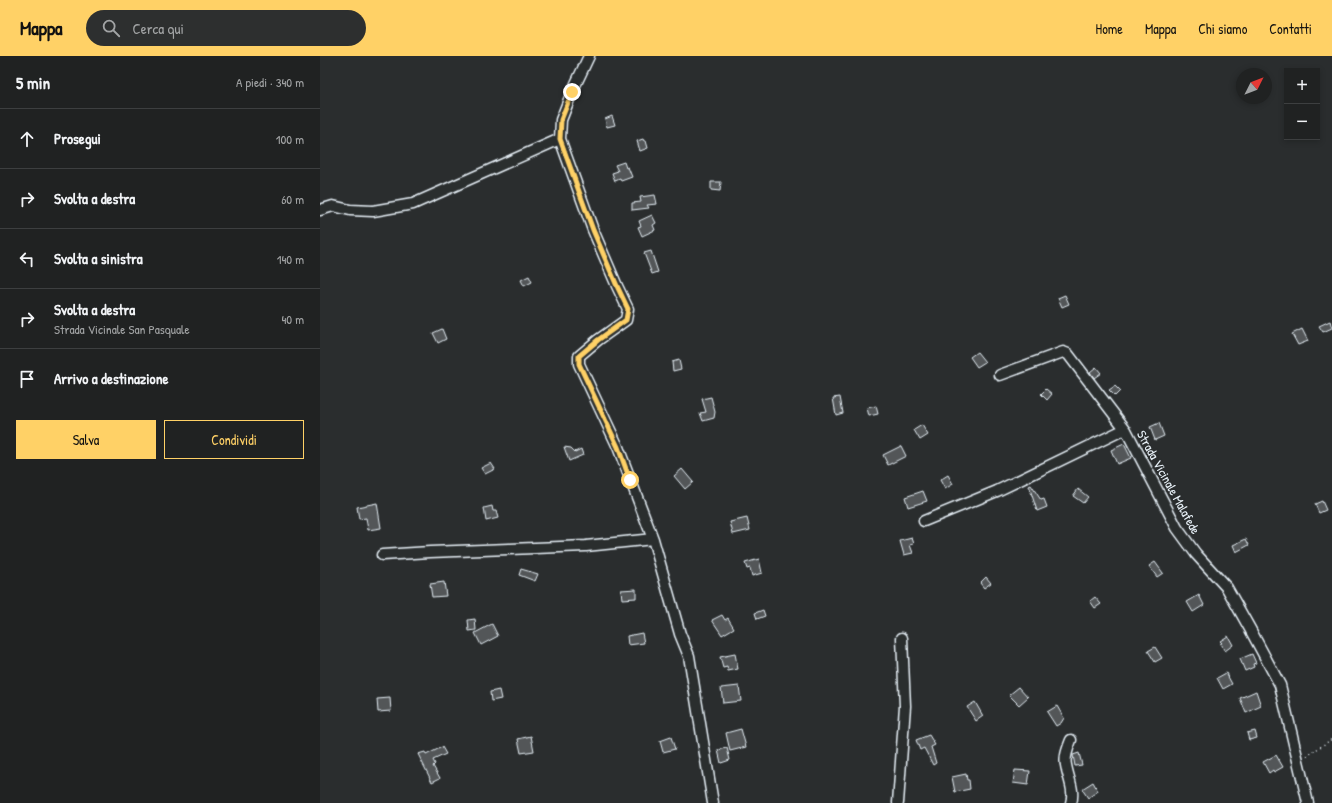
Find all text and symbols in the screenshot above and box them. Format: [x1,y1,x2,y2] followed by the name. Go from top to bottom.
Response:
[86,10,366,46] search box
[20,15,62,41] text: Mappa
[100,17,122,39] icon: search
[132,18,184,39] text: Cerca qui
[1096,19,1123,38] text: Home
[1145,19,1176,38] text: Mappa
[1198,19,1247,38] text: Chi siamo
[1269,19,1312,38] text: Contatti
[1236,68,1272,104] north arrow
[1284,68,1320,140] map controls
[1284,68,1320,104] button: +
[16,71,50,94] text: 5 min
[236,73,304,91] text: A piedi · 340 m
[563,83,581,101] route end
[1284,104,1320,140] button: −
[16,128,38,150] icon: ahead
[54,128,101,149] text: Prosegui
[276,130,304,148] text: 100 m
[16,188,38,210] icon: right
[54,188,135,209] text: Svolta a destra
[281,190,304,208] text: 60 m
[16,248,38,270] icon: left
[54,248,143,269] text: Svolta a sinistra
[277,250,304,268] text: 140 m
[54,299,135,320] text: Svolta a destra
[16,308,38,330] icon: right
[281,310,304,328] text: 40 m
[54,320,190,338] text: Strada Vicinale San Pasquale
[16,368,38,390] icon: arrive
[54,368,168,389] text: Arrivo a destinazione
[16,420,156,459] button: Salva
[164,420,304,459] button: Condividi
[1133,427,1205,537] street label: Strada Vicinale Malafede
[621,471,639,489] route start

